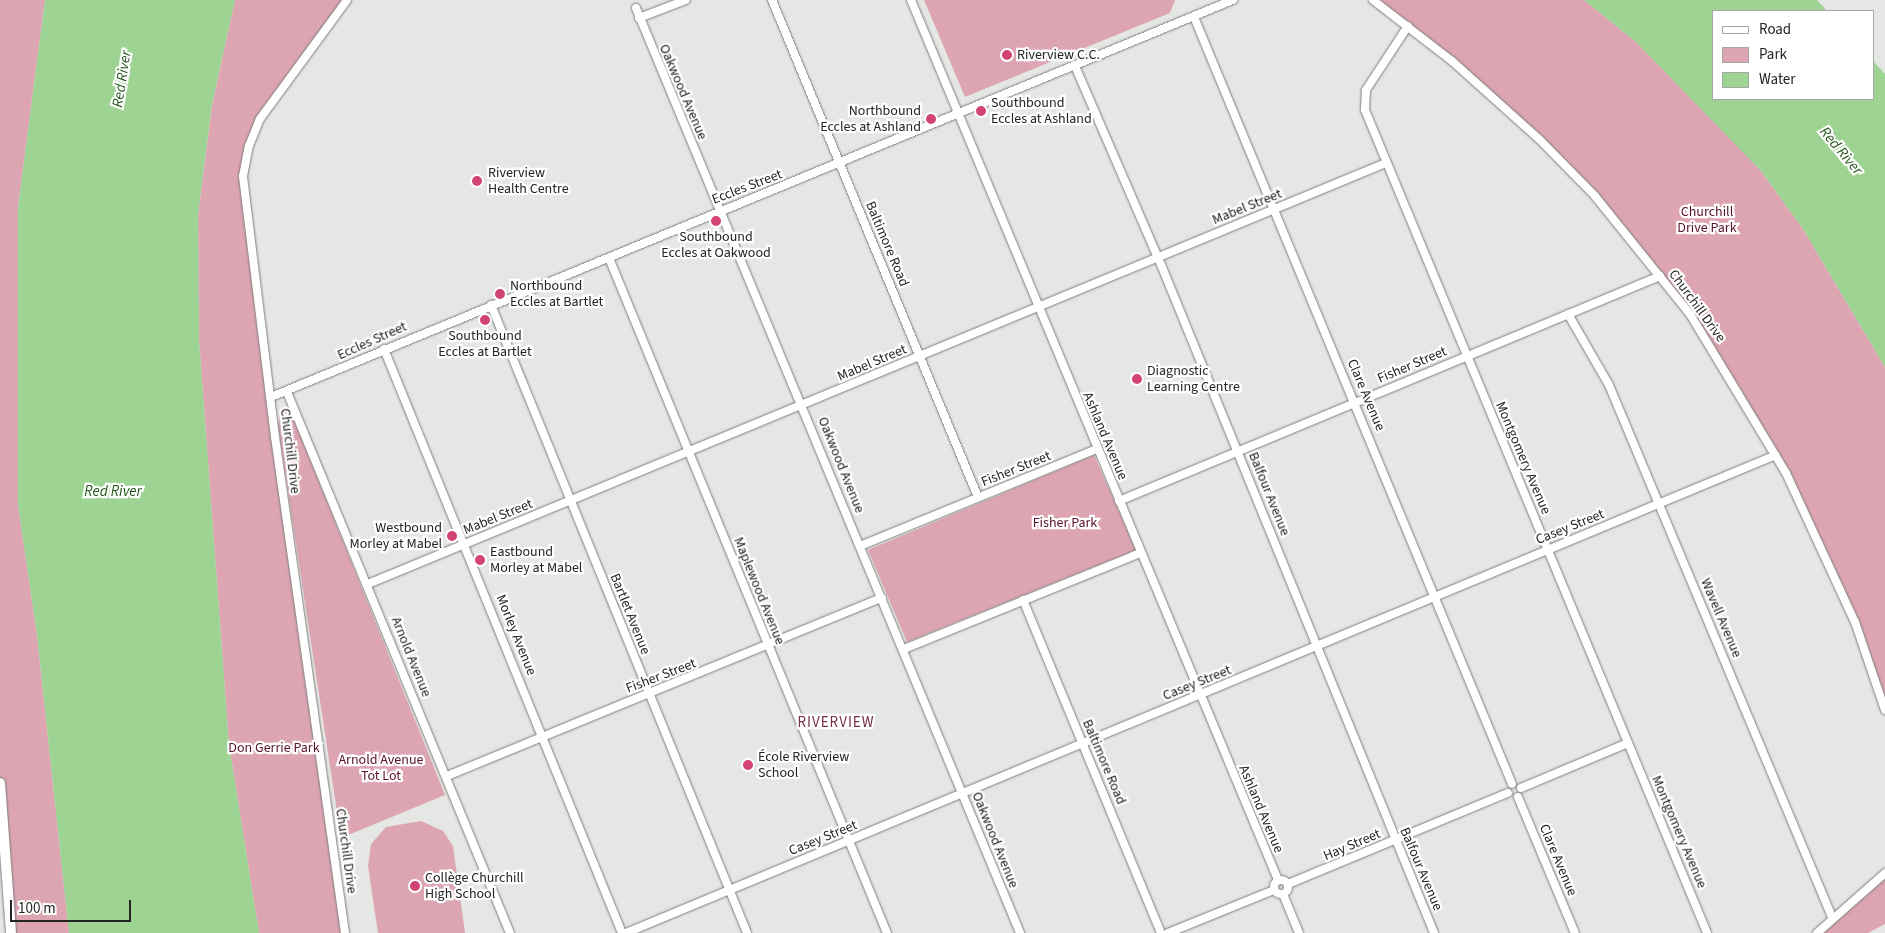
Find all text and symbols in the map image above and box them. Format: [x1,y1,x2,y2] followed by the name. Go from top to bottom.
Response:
[1712,10,1875,100] legend
[1759,19,1791,40] text: Road
[655,42,711,142] street label: Oakwood Avenue
[1759,44,1787,65] text: Park
[1017,47,1100,63] place label: Riverview C.C.
[109,49,135,109] water label: Red River
[1001,49,1013,61] marker: Riverview C.C.
[1759,69,1795,90] text: Water
[991,95,1092,128] place label: Southbound Eccles at Ashland
[820,103,921,136] place label: Northbound Eccles at Ashland
[975,105,987,117] marker: Southbound Eccles at Ashland
[925,113,937,125] marker: Northbound Eccles at Ashland
[1816,123,1866,179] water label: Red River
[488,165,569,198] place label: Riverview Health Centre
[709,166,785,208] street label: Eccles Street
[470,174,484,188] marker: Riverview Health Centre
[1210,185,1284,229] street label: Mabel Street
[862,199,912,289] street label: Baltimore Road
[1677,204,1737,236] park label: Churchill Drive Park
[710,215,722,227] marker: Southbound Eccles at Oakwood
[661,229,771,262] place label: Southbound Eccles at Oakwood
[1665,266,1729,346] street label: Churchill Drive
[510,278,603,310] place label: Northbound Eccles at Bartlet
[494,288,506,300] marker: Northbound Eccles at Bartlet
[479,314,491,326] marker: Southbound Eccles at Bartlet
[335,318,409,364] street label: Eccles Street
[438,328,532,361] place label: Southbound Eccles at Bartlet
[835,341,909,385] street label: Mabel Street
[1375,343,1449,387] street label: Fisher Street
[1343,357,1389,433] street label: Clare Avenue
[1147,363,1240,396] place label: Diagnostic Learning Centre
[1131,373,1143,385] marker: Diagnostic Learning Centre
[1079,390,1131,482] street label: Ashland Avenue
[1492,399,1554,517] street label: Montgomery Avenue
[276,407,304,495] street label: Churchill Drive
[814,414,868,516] street label: Oakwood Avenue
[979,447,1053,491] street label: Fisher Street
[1245,450,1293,538] street label: Balfour Avenue
[84,483,142,501] water label: Red River
[461,495,535,539] street label: Mabel Street
[1533,506,1607,548] street label: Casey Street
[1033,515,1097,531] park label: Fisher Park
[350,520,442,552] place label: Westbound Morley at Mabel
[446,530,458,542] marker: Westbound Morley at Mabel
[730,535,788,647] street label: Maplewood Avenue
[490,544,582,576] place label: Eastbound Morley at Mabel
[474,554,486,566] marker: Eastbound Morley at Mabel
[606,571,654,657] street label: Bartlet Avenue
[1697,576,1745,660] street label: Wavell Avenue
[492,592,540,678] street label: Morley Avenue
[387,614,435,700] street label: Arnold Avenue
[624,655,698,697] street label: Fisher Street
[1160,662,1234,704] street label: Casey Street
[796,714,876,732] district label: RIVERVIEW
[1079,717,1129,807] street label: Baltimore Road
[228,740,320,756] park label: Don Gerrie Park
[758,749,849,782] place label: École Riverview School
[339,752,423,784] park label: Arnold Avenue Tot Lot
[742,759,754,771] marker: École Riverview School
[1235,763,1287,855] street label: Ashland Avenue
[1648,773,1710,891] street label: Montgomery Avenue
[968,789,1022,891] street label: Oakwood Avenue
[332,807,360,895] street label: Churchill Drive
[786,817,860,859] street label: Casey Street
[1535,822,1581,898] street label: Clare Avenue
[1321,825,1383,865] street label: Hay Street
[1396,825,1446,913] street label: Balfour Avenue
[425,870,524,902] place label: Collège Churchill High School
[409,880,421,892] marker: Collège Churchill High School
[12,890,134,922] scale bar
[18,898,56,919] text: 100 m

